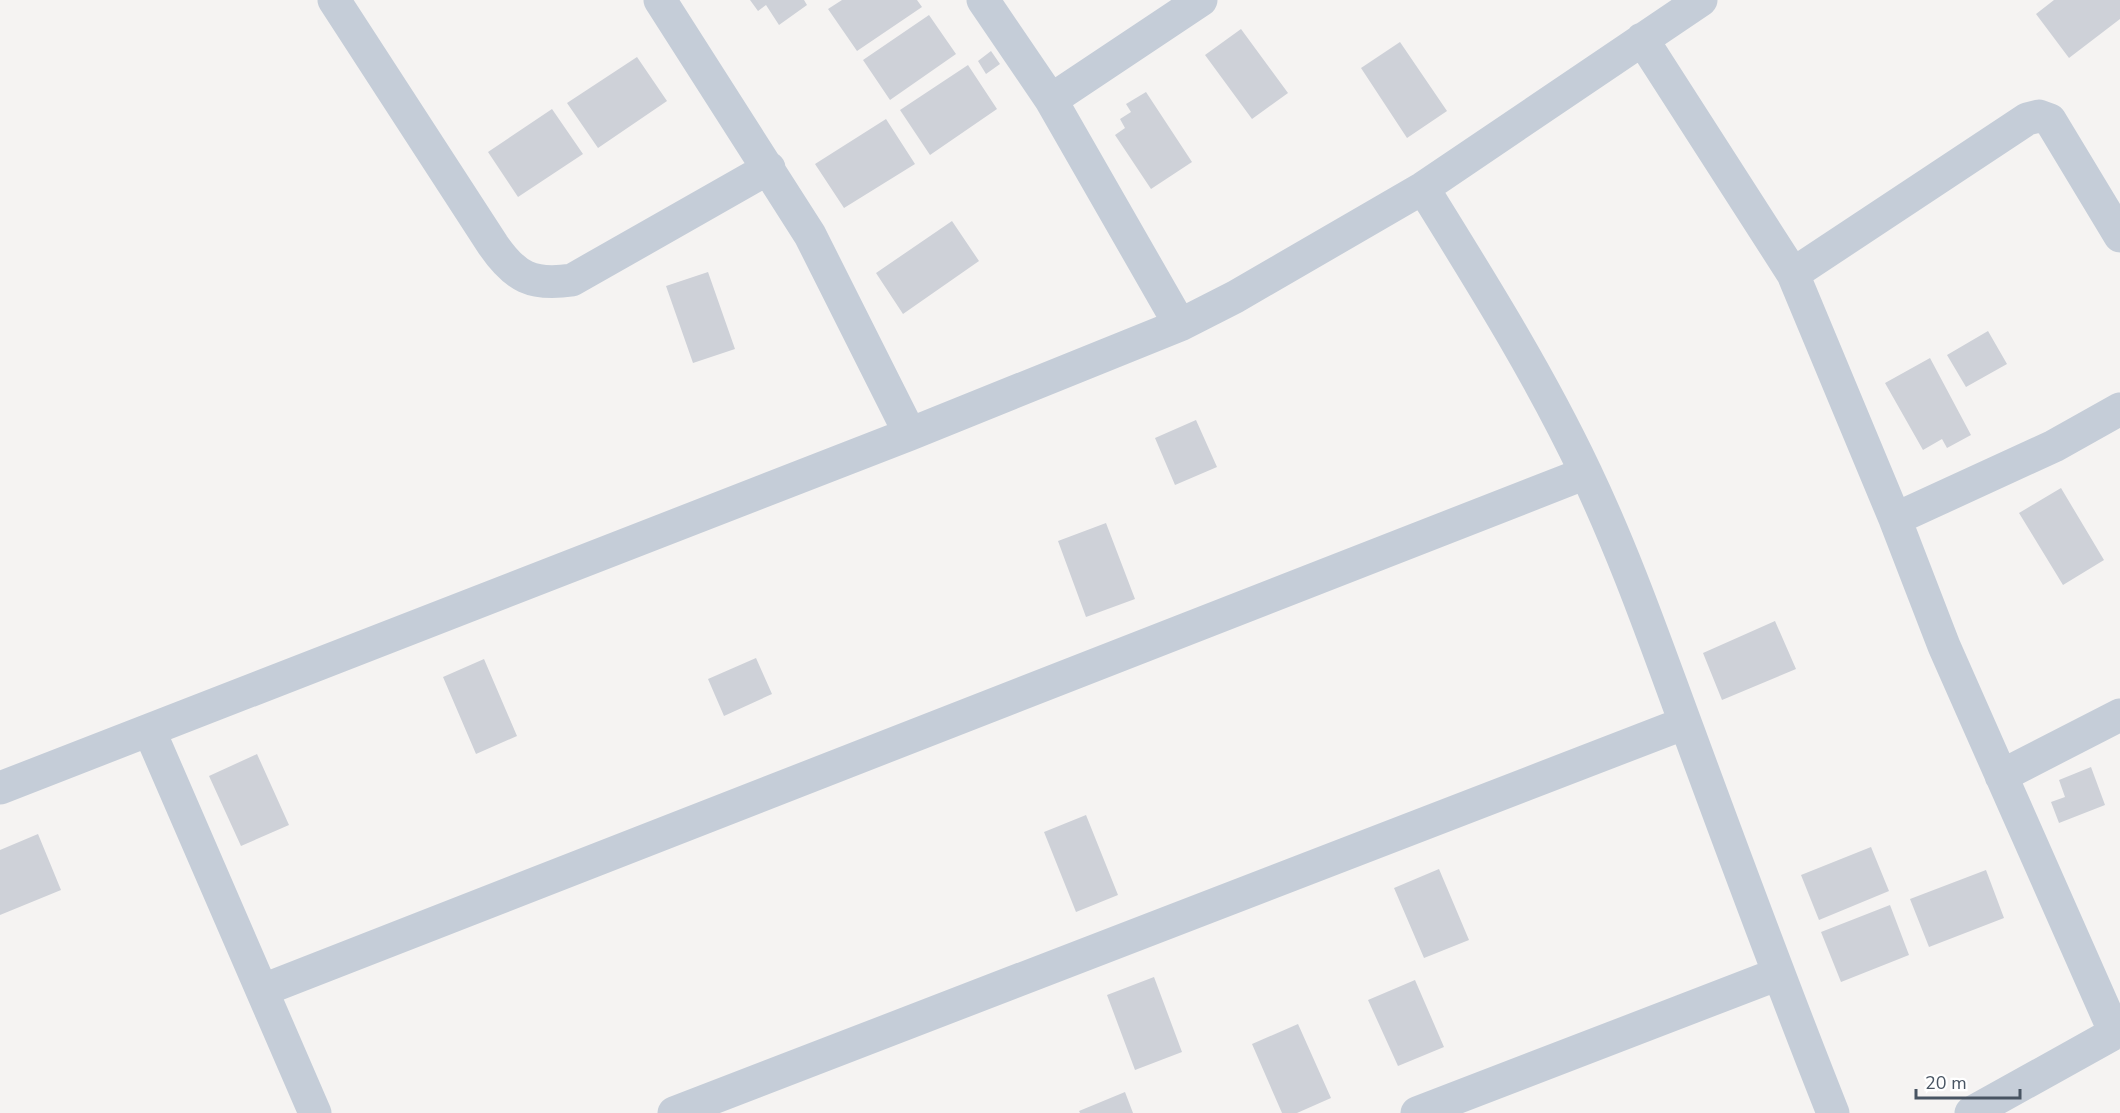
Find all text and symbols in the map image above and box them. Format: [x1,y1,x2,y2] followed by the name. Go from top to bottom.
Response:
[1916,1062,2020,1100] scale bar
[1925,1071,1967,1095] text: 20 m

